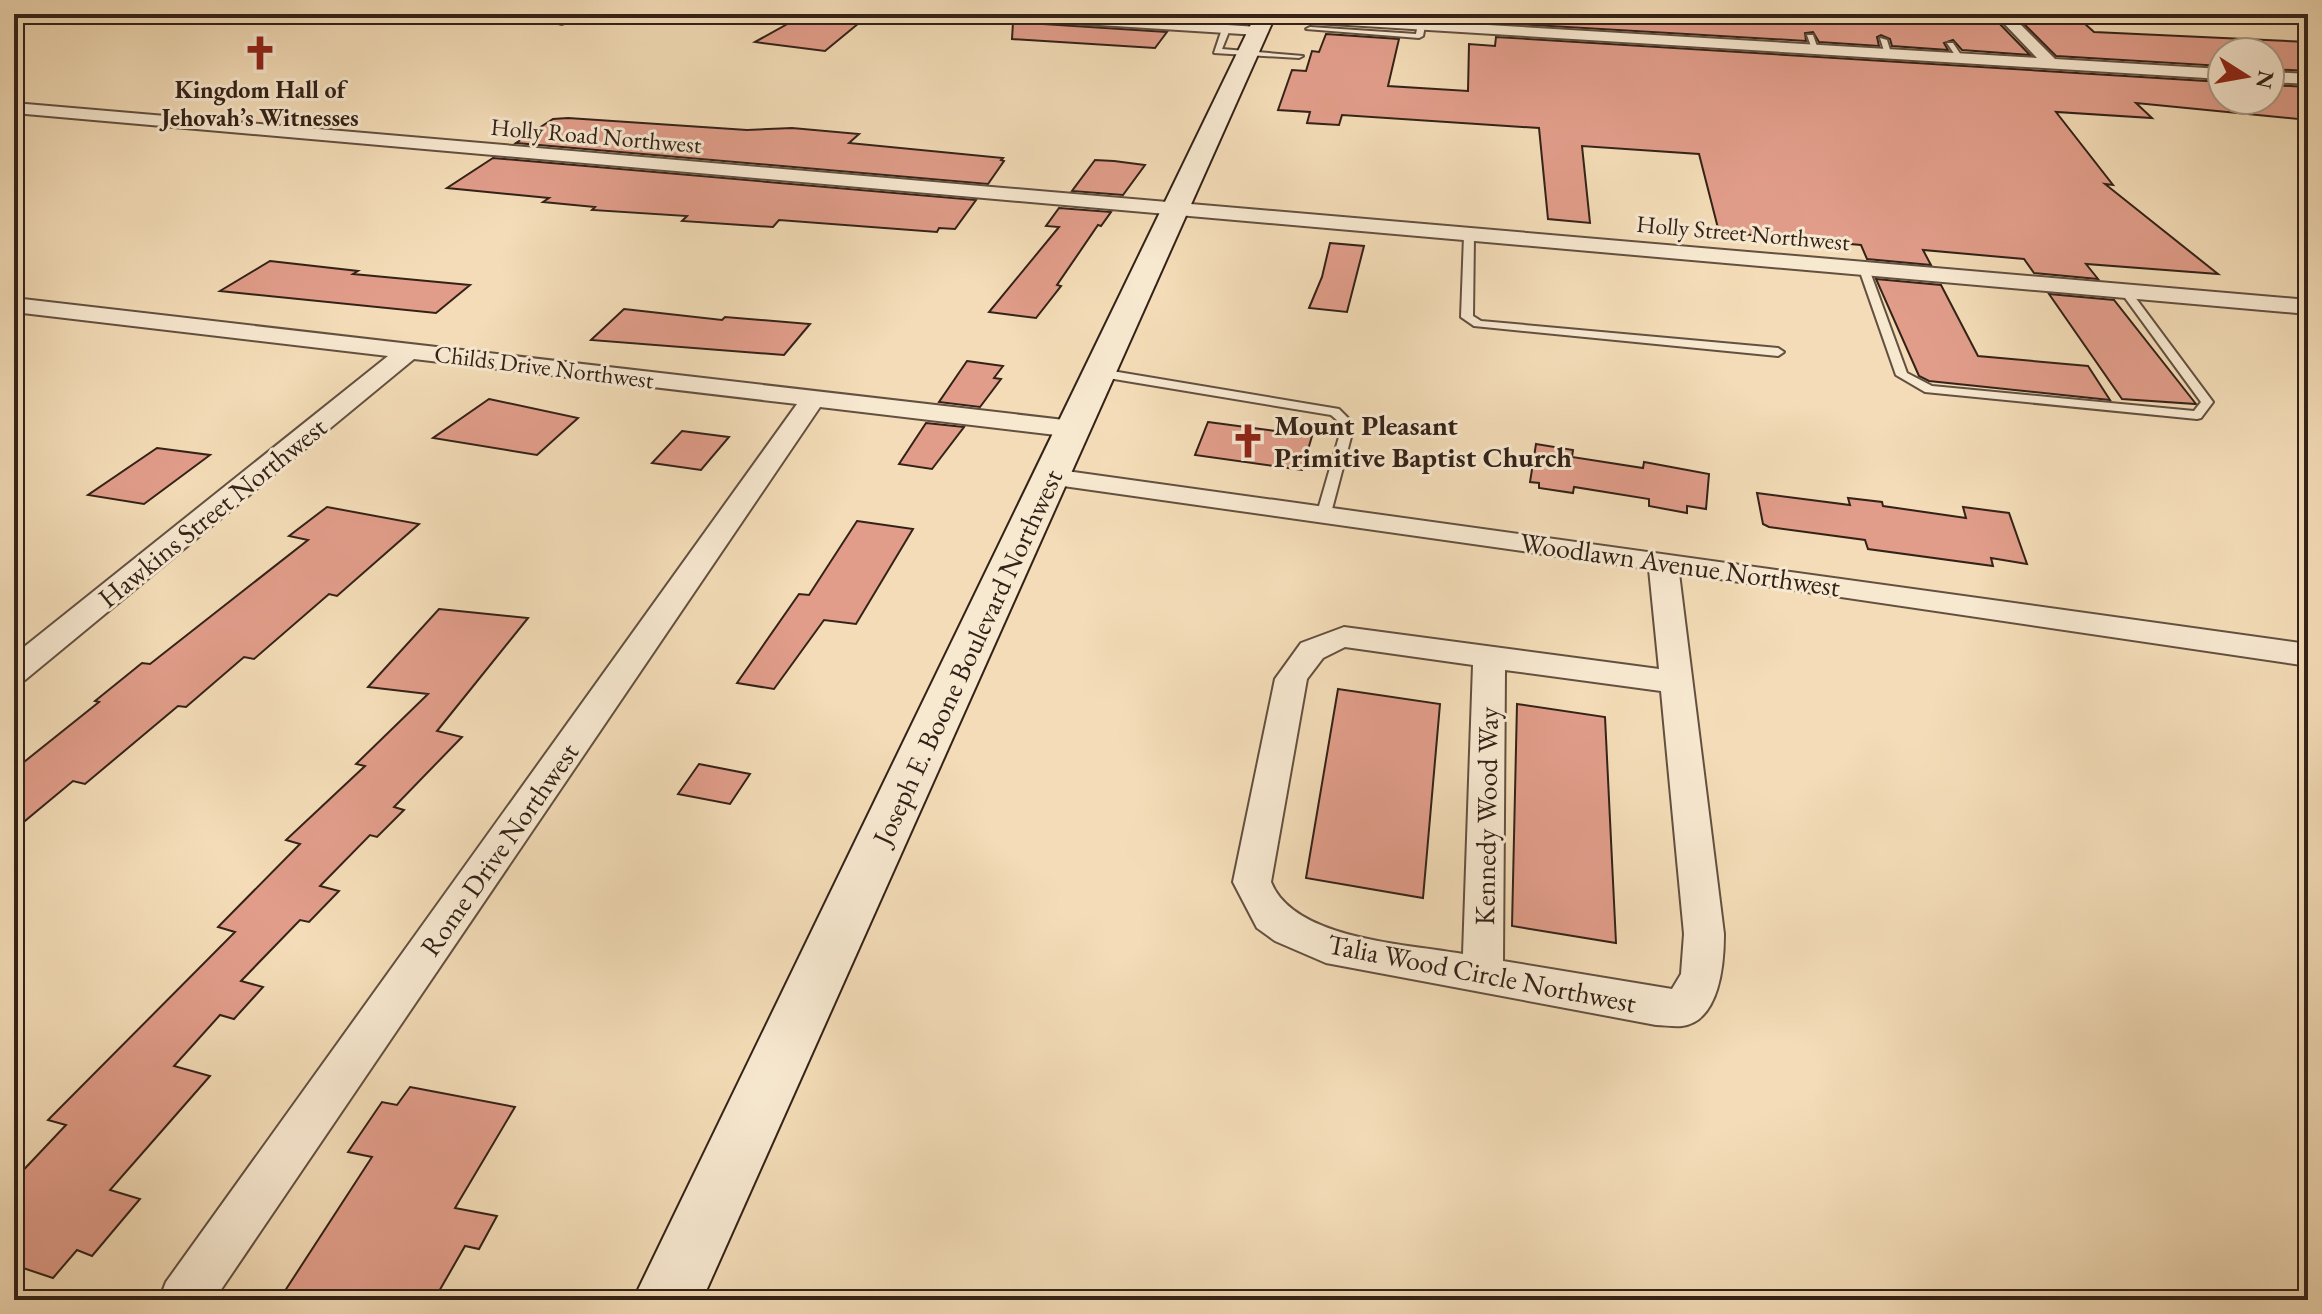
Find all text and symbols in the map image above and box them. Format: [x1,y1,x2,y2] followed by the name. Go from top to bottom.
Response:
[241,34,279,72] church icon: Kingdom Hall of Jehovah’s Witnesses
[2206,36,2286,116] north arrow
[2249,68,2281,91] text: N
[159,74,359,133] place label: Kingdom Hall of Jehovah’s Witnesses
[489,111,703,160] street label: Holly Road Northwest
[1635,208,1851,257] street label: Holly Street Northwest
[433,338,656,395] street label: Childs Drive Northwest
[1274,407,1572,475] place label: Mount Pleasant Primitive Baptist Church
[90,408,334,615] street label: Hawkins Street Northwest
[1229,422,1267,460] church icon: Mount Pleasant Primitive Baptist Church
[863,463,1070,853] street label: Joseph E. Boone Boulevard Northwest
[1518,524,1843,604] street label: Woodlawn Avenue Northwest
[1466,706,1506,926] street label: Kennedy Wood Way
[412,735,586,963] street label: Rome Drive Northwest
[1325,925,1640,1021] street label: Talia Wood Circle Northwest

